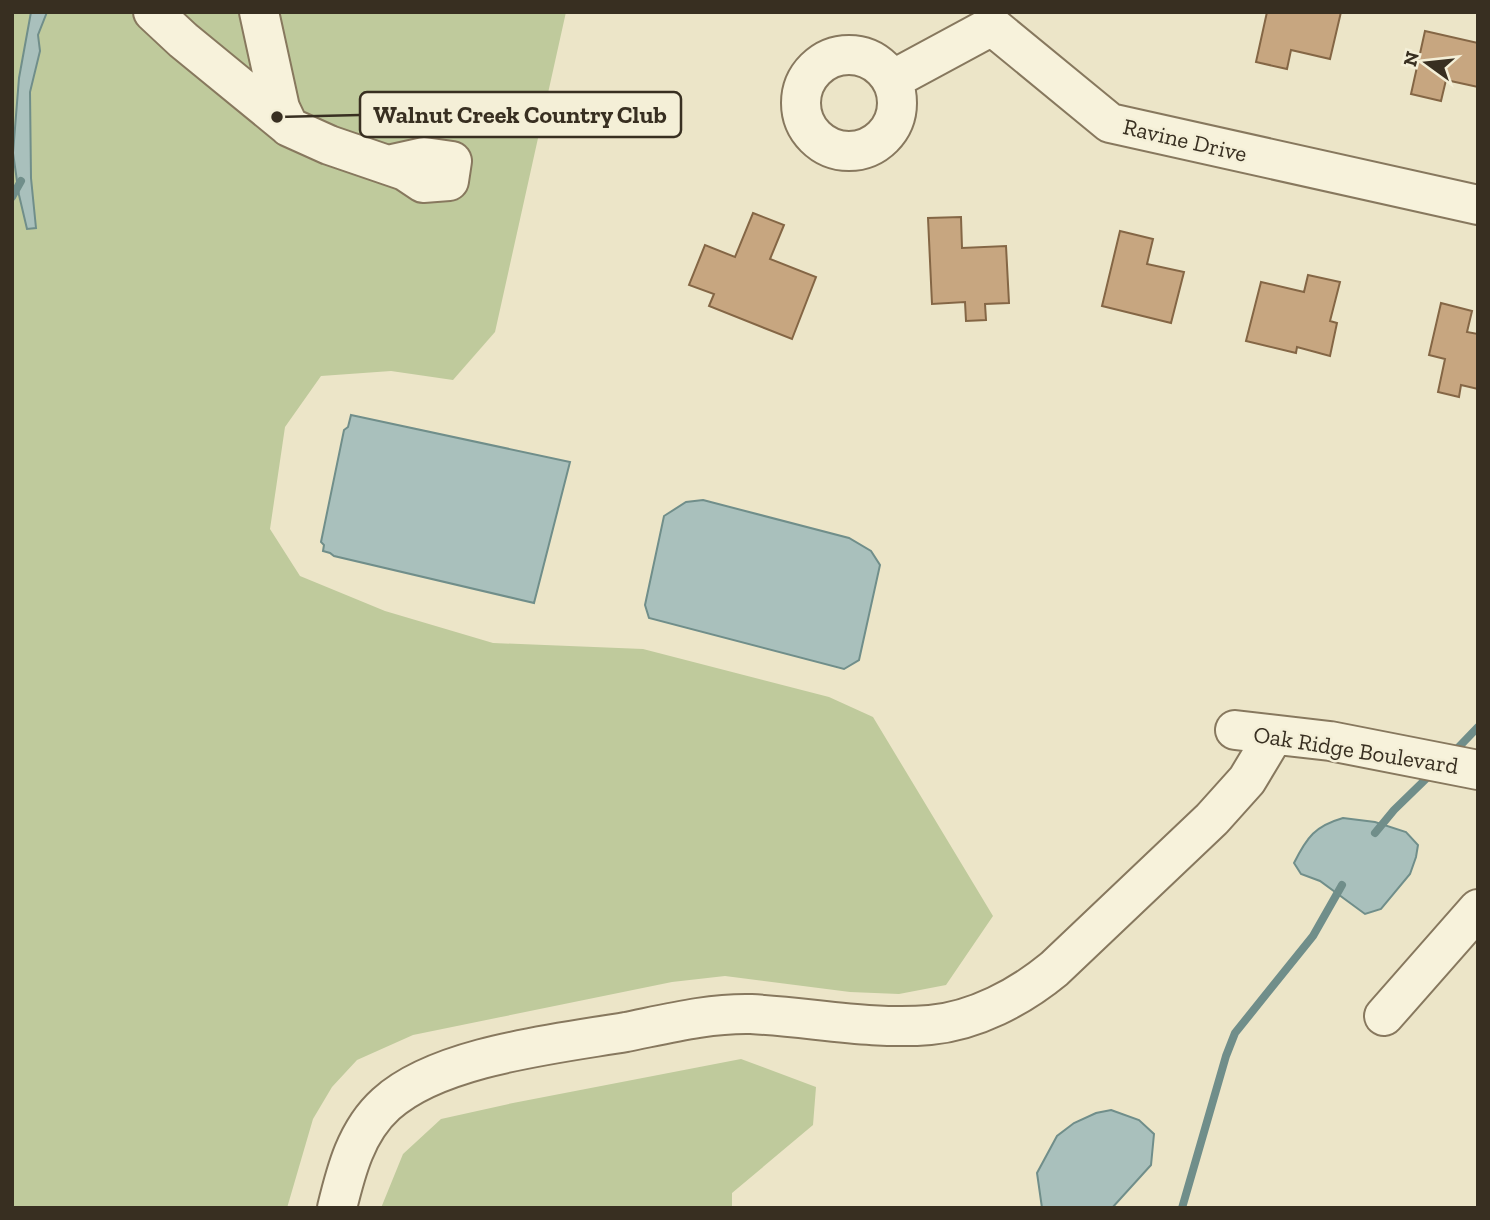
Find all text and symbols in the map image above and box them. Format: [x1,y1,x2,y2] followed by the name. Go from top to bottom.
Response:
[1392,28,1462,98] north arrow
[1398,49,1424,69] text: N
[360,92,681,137] callout: Walnut Creek Country Club
[373,100,667,129] text: Walnut Creek Country Club
[1120,112,1250,168] street label: Ravine Drive
[1252,720,1461,780] street label: Oak Ridge Boulevard

